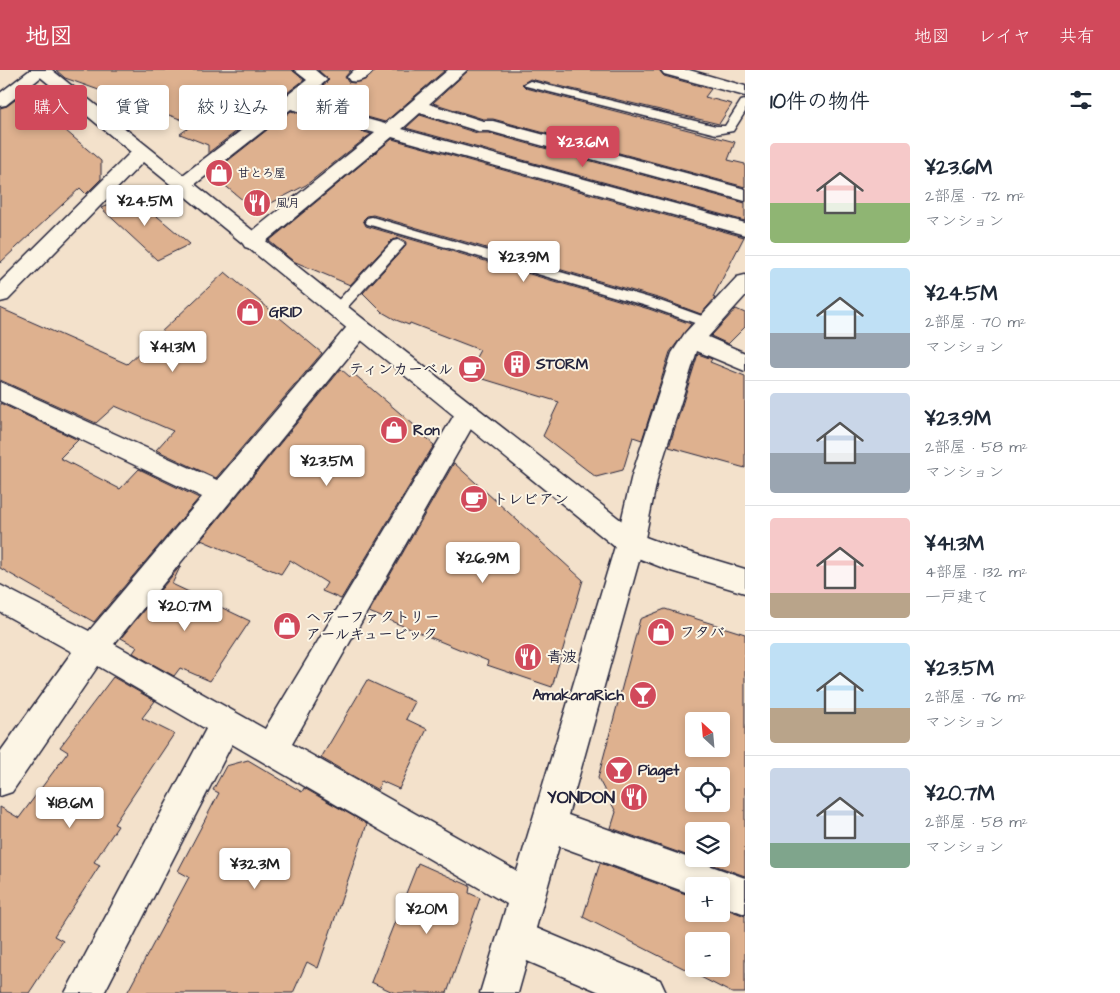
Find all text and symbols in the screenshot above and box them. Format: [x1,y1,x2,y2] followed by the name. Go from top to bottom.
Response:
[25,20,73,54] text: 地図
[914,24,950,49] text: 地図
[978,24,1031,49] text: レイヤ
[1059,24,1095,49] text: 共有
[15,85,87,130] chip: 購入
[97,85,169,130] chip: 賃貸
[179,85,287,130] chip: 絞り込み
[297,85,369,130] chip: 新着
[1067,86,1095,114] icon: filters
[770,87,870,116] text: 10件の物件
[542,126,624,168] pin: ¥23.6M
[557,131,609,153] text: ¥23.6M
[925,153,992,182] text: ¥23.6M
[204,158,234,188] shop icon: 甘とろ屋
[810,163,870,223] icon: home
[238,165,286,182] place label: 甘とろ屋
[104,184,186,227] pin: ¥24.5M
[925,185,1025,207] text: 2部屋 · 72 m²
[242,188,272,218] restaurant icon: 風月
[117,190,173,212] text: ¥24.5M
[276,195,300,212] place label: 風月
[925,210,1004,232] text: マンション
[483,240,565,283] pin: ¥23.9M
[499,246,549,268] text: ¥23.9M
[925,279,998,308] text: ¥24.5M
[810,288,870,348] icon: home
[235,297,265,327] shop icon: GRID
[269,302,302,323] place label: GRID
[925,311,1026,333] text: 2部屋 · 70 m²
[132,330,214,373] pin: ¥41.3M
[150,336,196,358] text: ¥41.3M
[925,336,1004,358] text: マンション
[502,349,532,379] building icon: STORM
[457,354,487,384] cafe icon: ティンカーベル
[535,354,589,375] place label: STORM
[349,359,453,380] place label: ティンカーベル
[925,404,991,433] text: ¥23.9M
[810,413,870,473] icon: home
[379,415,409,445] shop icon: Ron
[413,420,440,441] place label: Ron
[925,436,1028,458] text: 2部屋 · 58 m²
[286,444,368,487] pin: ¥23.5M
[301,450,353,472] text: ¥23.5M
[925,461,1004,483] text: マンション
[459,484,489,514] cafe icon: トレビアン
[493,489,569,510] place label: トレビアン
[925,529,984,558] text: ¥41.3M
[810,538,870,598] icon: home
[442,542,524,584] pin: ¥26.9M
[457,547,509,569] text: ¥26.9M
[925,561,1027,583] text: 4部屋 · 132 m²
[925,586,989,608] text: 一戸建て
[144,590,226,632] pin: ¥20.7M
[158,595,212,617] text: ¥20.7M
[306,607,440,645] place label: ヘアーファクトリー アールキュービック
[272,611,302,641] shop icon: ヘアーファクトリー アールキュービック
[646,617,676,647] shop icon: フタバ
[680,622,725,643] place label: フタバ
[513,642,543,672] restaurant icon: 青波
[547,647,577,668] place label: 青波
[925,654,994,683] text: ¥23.5M
[810,663,870,723] icon: home
[628,680,658,710] bar icon: AmakaraRich
[532,685,625,706] place label: AmakaraRich
[925,686,1026,708] text: 2部屋 · 76 m²
[925,711,1004,733] text: マンション
[685,712,730,758] north arrow
[685,712,730,977] map controls
[604,755,634,785] bar icon: Piaget
[638,760,680,783] place label: Piaget
[685,767,730,812] button: locate
[925,779,995,808] text: ¥20.7M
[619,782,649,812] restaurant icon: YONDON
[547,785,616,810] place label: YONDON
[29,786,111,829] pin: ¥18.6M
[810,788,870,848] icon: home
[47,792,93,814] text: ¥18.6M
[925,811,1028,833] text: 2部屋 · 58 m²
[685,822,730,867] button: layers
[925,836,1004,858] text: マンション
[214,848,296,890] pin: ¥32.3M
[230,853,280,875] text: ¥32.3M
[685,877,730,922] button: +
[397,892,457,935] pin: ¥20M
[406,898,448,920] text: ¥20M
[685,932,730,977] button: −

